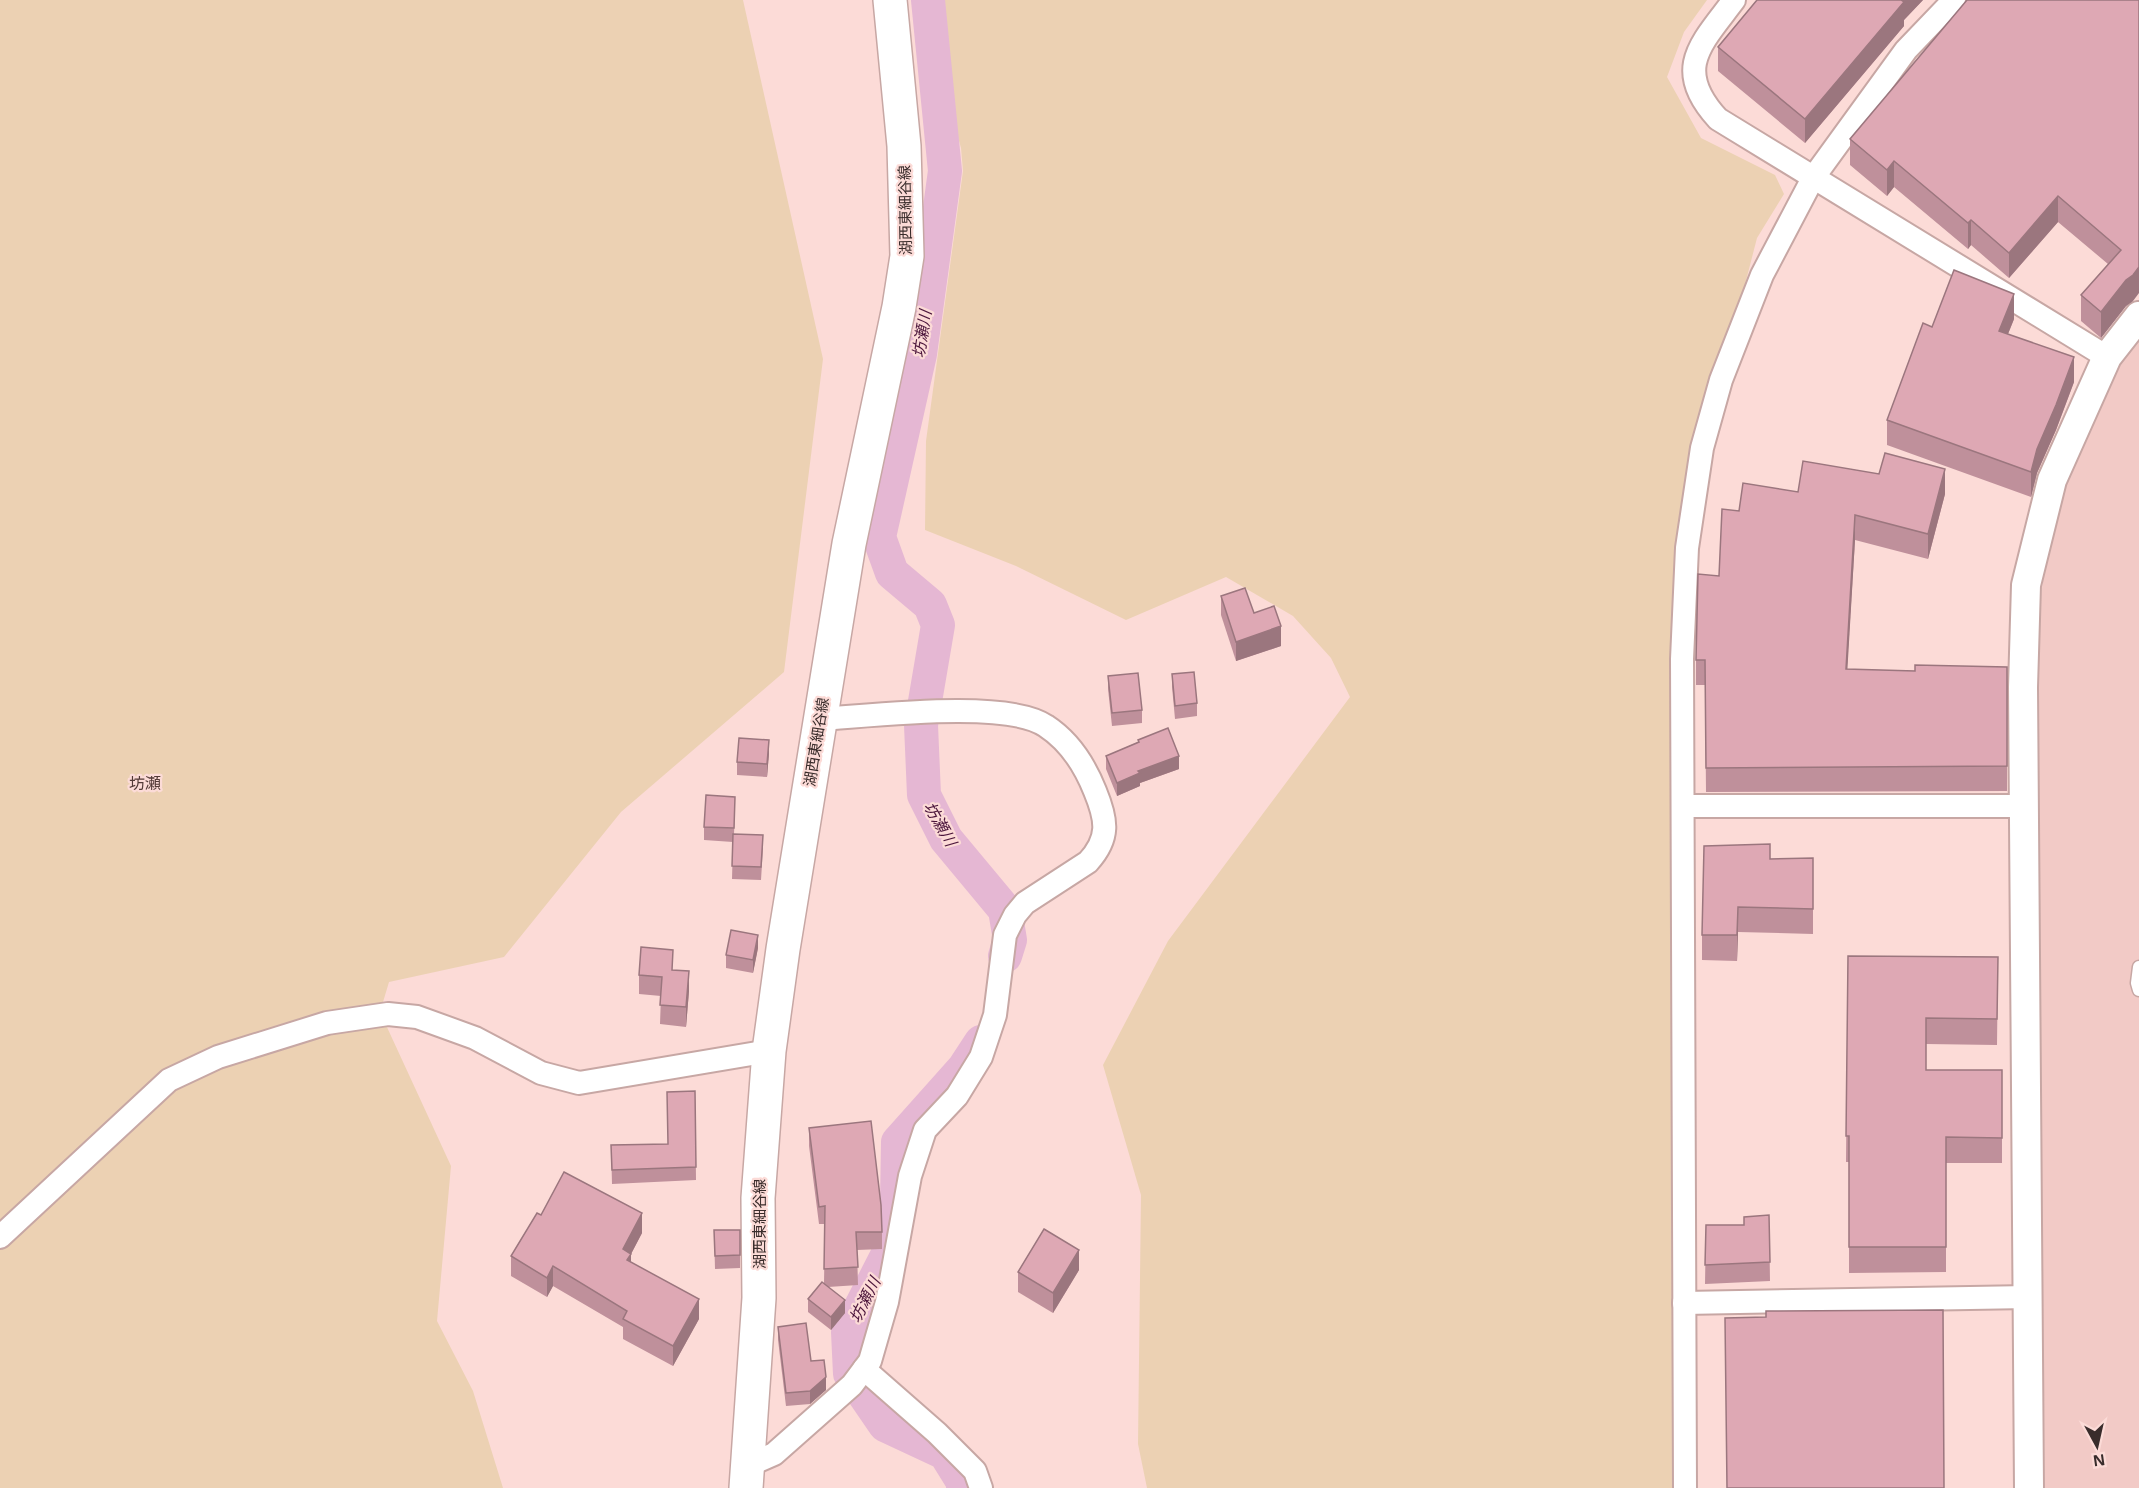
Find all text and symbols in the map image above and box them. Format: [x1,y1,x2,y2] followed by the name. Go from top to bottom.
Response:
[896,165,914,255] street label: 湖西東細谷線
[910,307,934,359] water label: 坊瀬川
[801,696,831,788] street label: 湖西東細谷線
[129,775,161,792] district label: 坊瀬
[921,799,960,851] water label: 坊瀬川
[751,1179,768,1269] street label: 湖西東細谷線
[847,1273,884,1325] water label: 坊瀬川
[2067,1416,2127,1476] north arrow
[2092,1451,2106,1470] text: N

